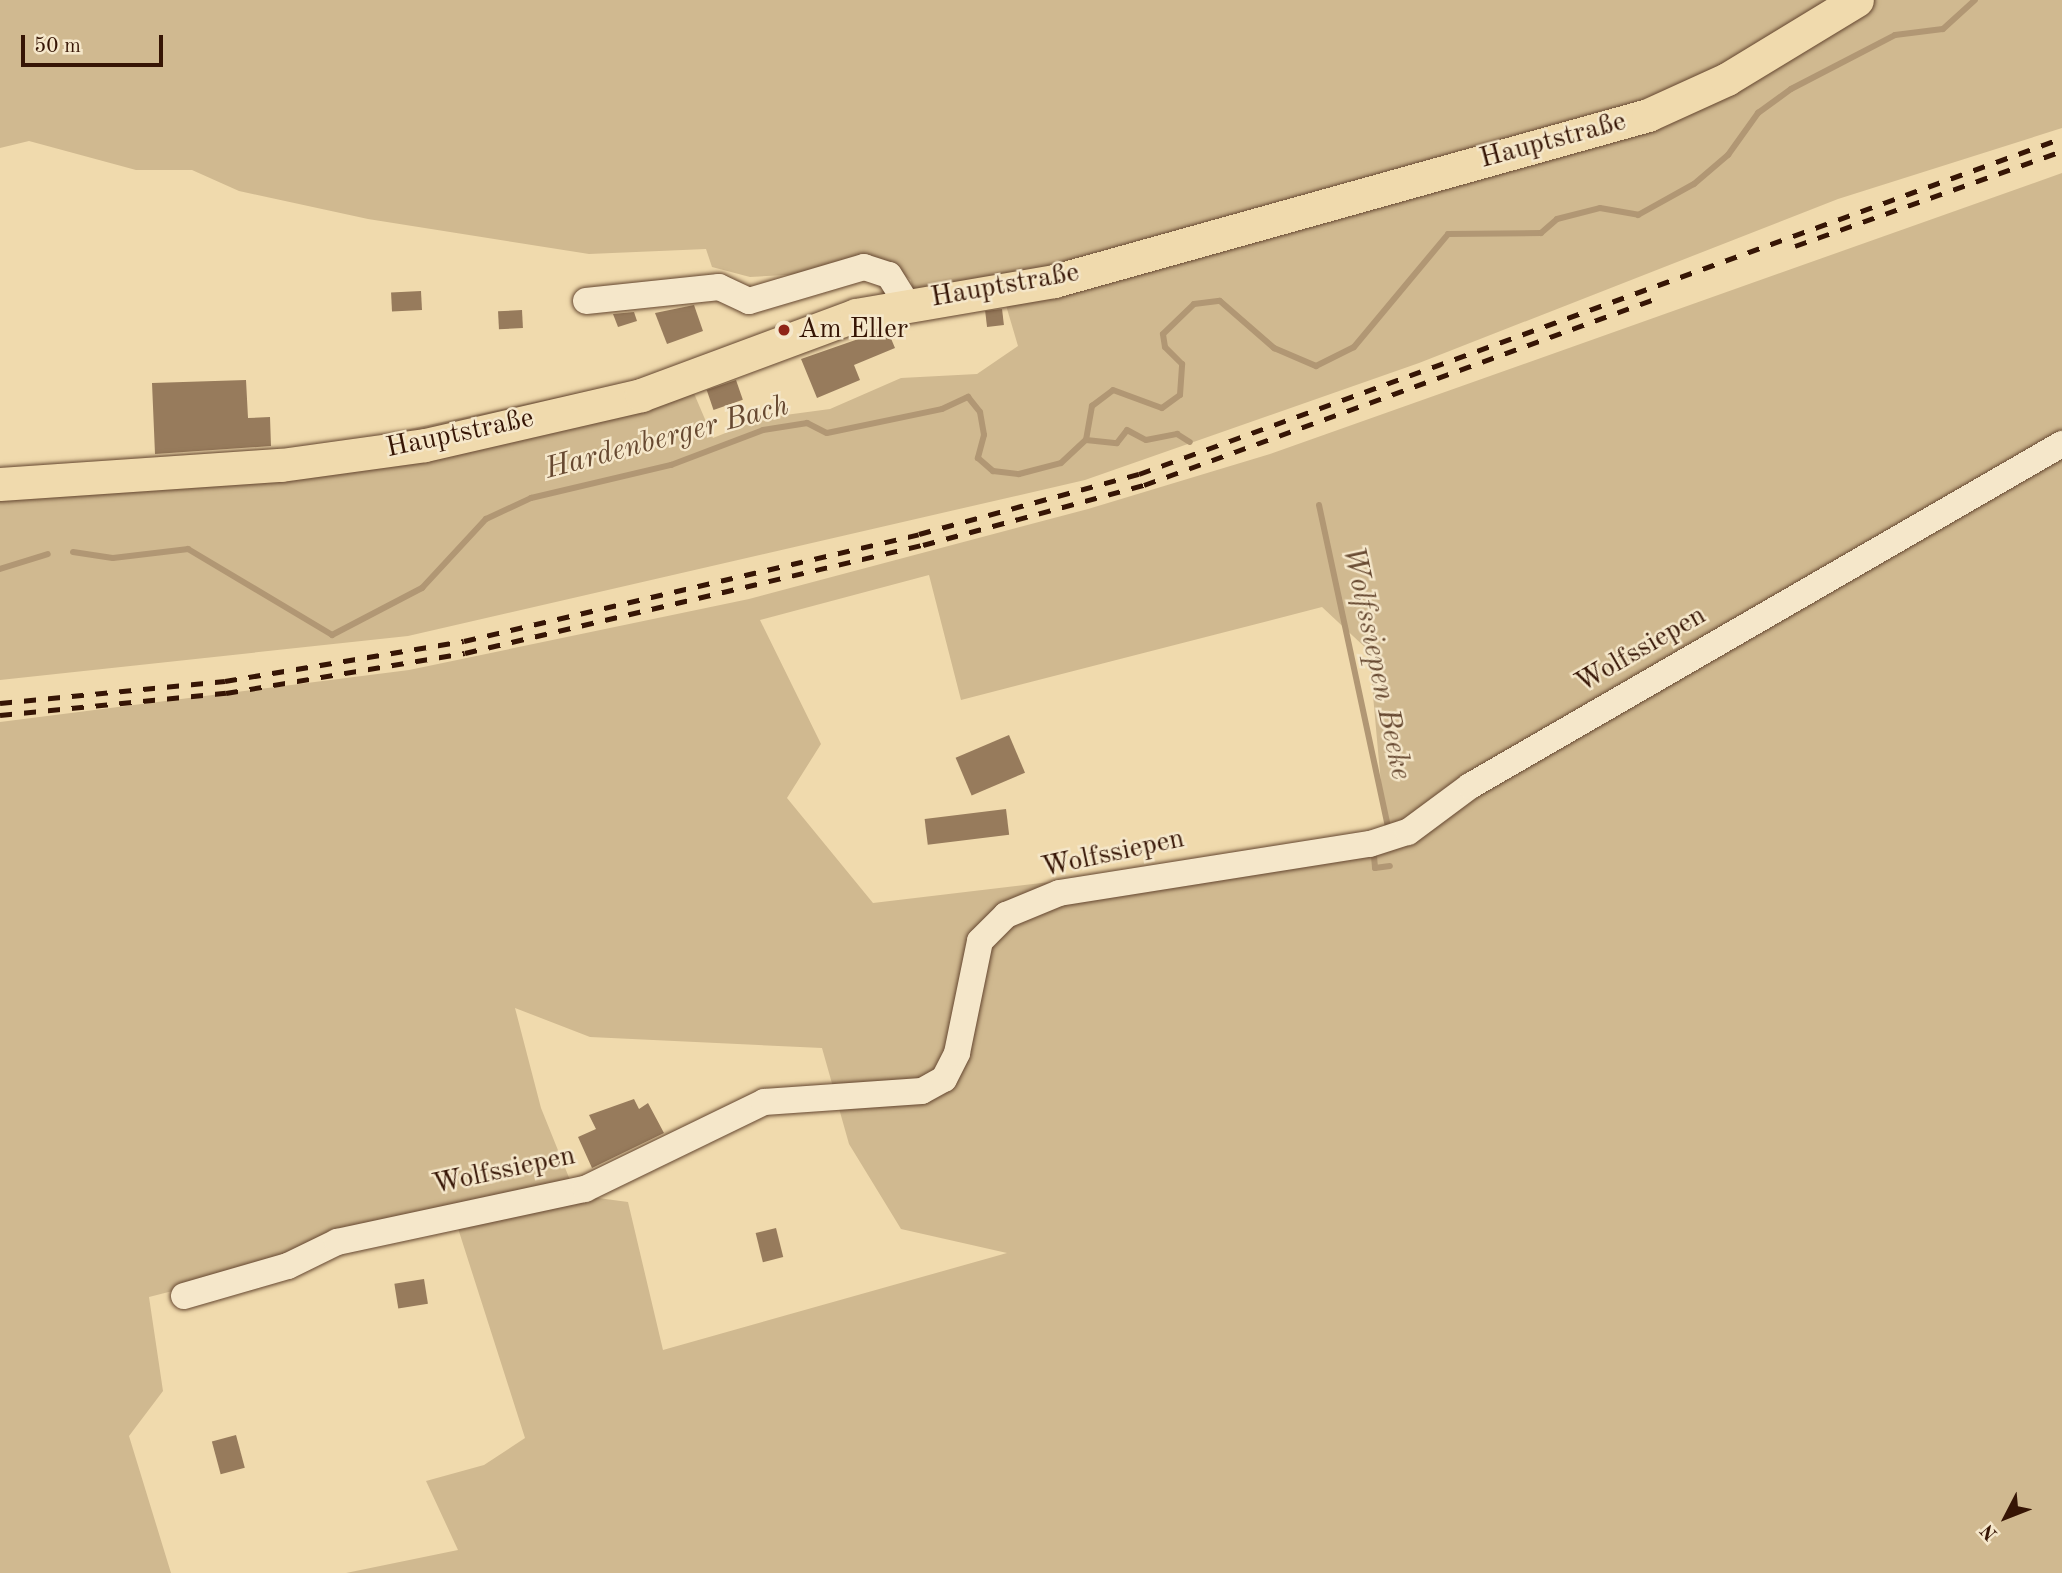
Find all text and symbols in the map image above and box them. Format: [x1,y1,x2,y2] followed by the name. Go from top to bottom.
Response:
[24,21,166,65] scale bar
[34,36,81,57] text: 50 m
[1476,105,1630,177] street label: Hauptstraße
[928,256,1082,316] street label: Hauptstraße
[798,313,908,347] place label: Am Eller
[776,322,792,338] marker: Am Eller
[541,388,793,488] water label: Hardenberger Bach
[383,402,537,466] street label: Hauptstraße
[1334,543,1418,783] water label: Wolfssiepen Beeke
[1570,599,1712,701] street label: Wolfssiepen
[1039,822,1187,886] street label: Wolfssiepen
[430,1139,578,1203] street label: Wolfssiepen
[1971,1482,2041,1552] north arrow
[1978,1520,2002,1543] text: N

